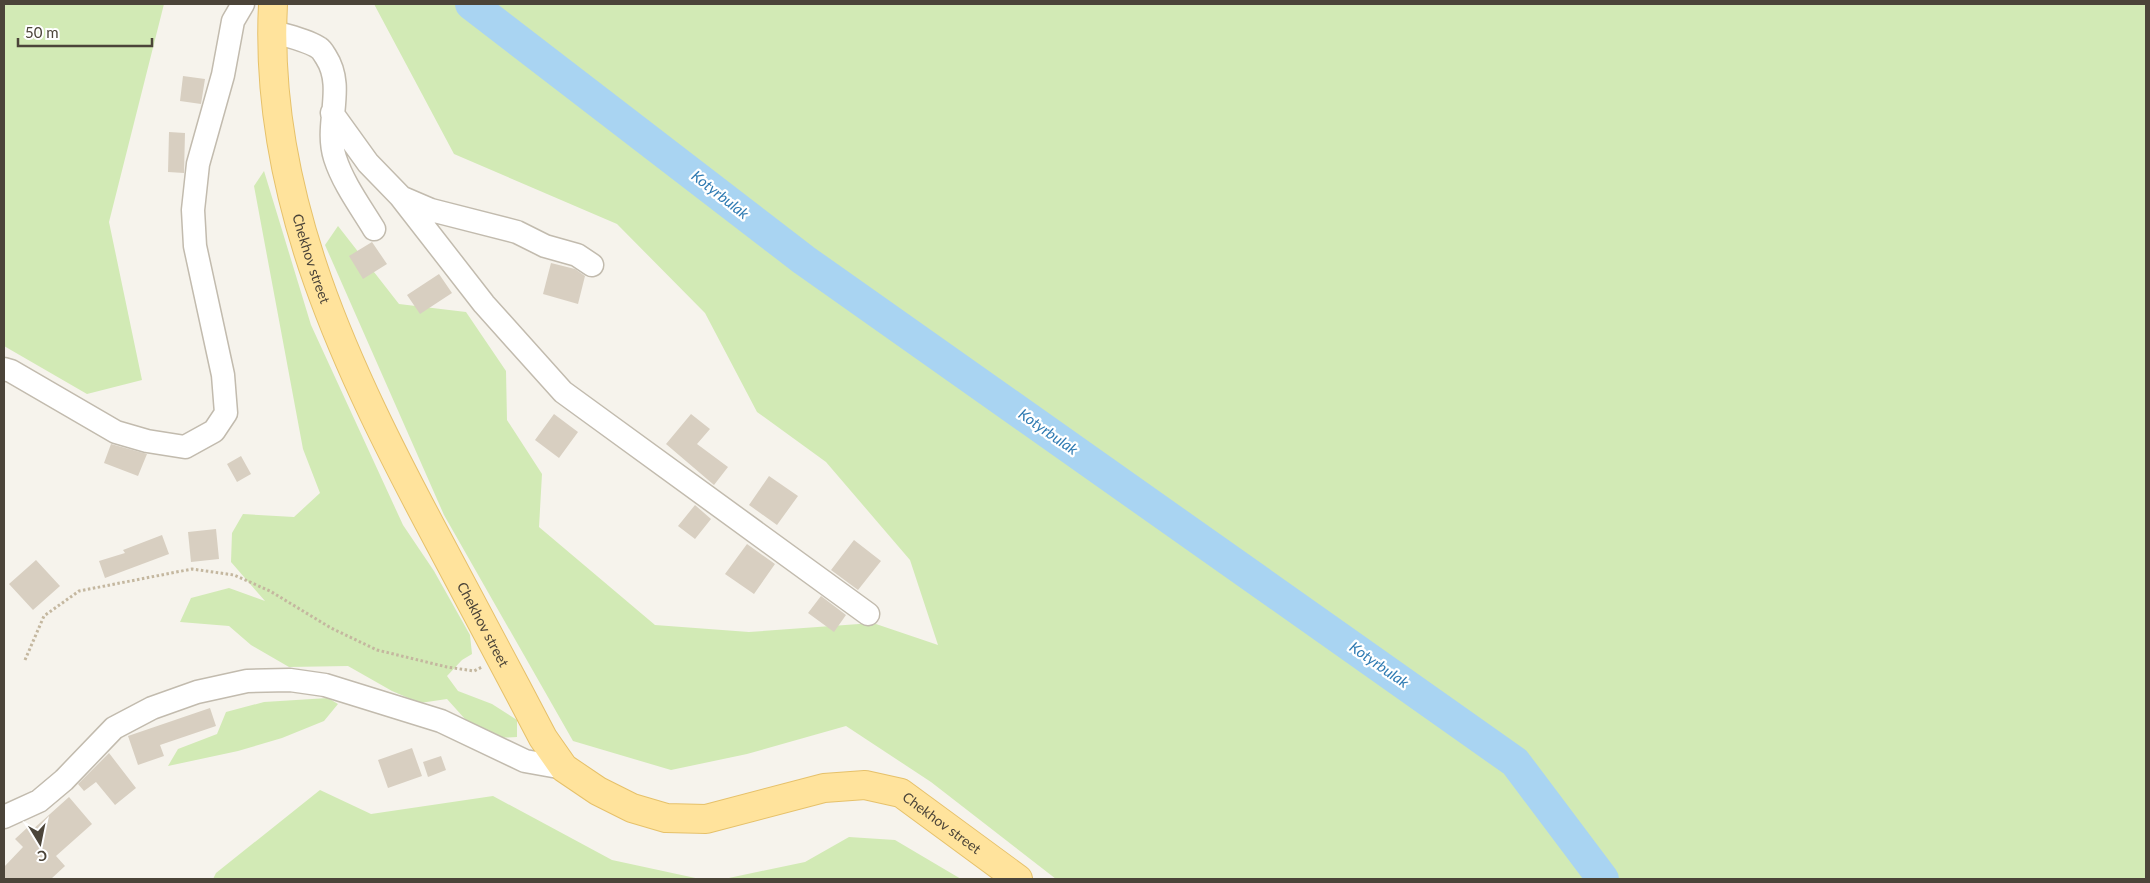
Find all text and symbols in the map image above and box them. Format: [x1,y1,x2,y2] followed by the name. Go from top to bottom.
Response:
[18,15,151,47] scale bar
[25,23,59,41] text: 50 m
[688,166,754,223] water label: Kotyrbulak
[289,212,334,306] street label: Chekhov street
[1016,404,1082,459] water label: Kotyrbulak
[454,579,513,670] street label: Chekhov street
[1347,637,1413,692] water label: Kotyrbulak
[899,788,985,857] street label: Chekhov street
[15,818,65,868] north arrow
[36,847,48,866] text: С

